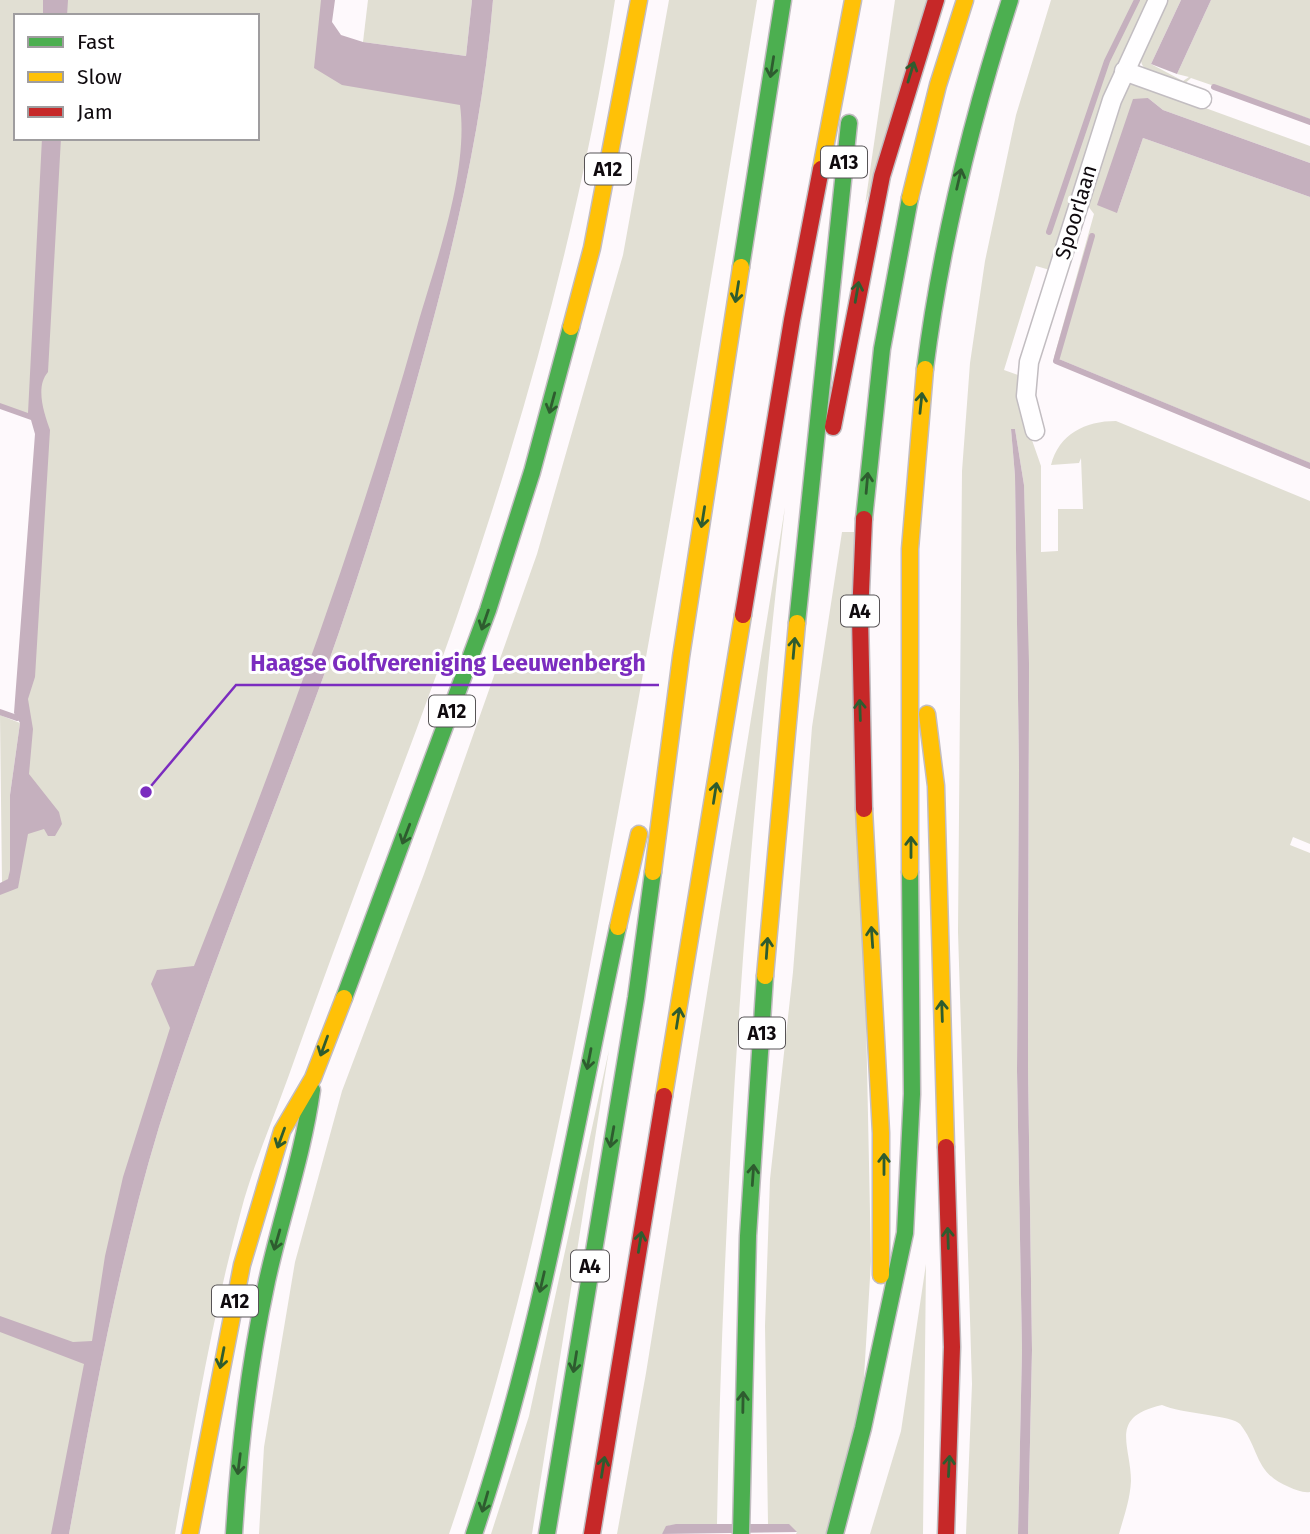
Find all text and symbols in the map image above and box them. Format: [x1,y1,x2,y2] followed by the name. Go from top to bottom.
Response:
[14,14,259,140] legend
[77,29,115,55] text: Fast
[765,56,778,78] one-way arrow
[906,61,919,83] one-way arrow
[77,64,122,90] text: Slow
[77,99,113,125] text: Jam
[821,146,867,178] road number: A13
[585,154,631,184] road number: A12
[1049,162,1103,262] street label: Spoorlaan
[953,168,966,191] one-way arrow
[731,280,744,303] one-way arrow
[851,282,865,304] one-way arrow
[544,392,557,414] one-way arrow
[915,393,928,415] one-way arrow
[861,472,874,495] one-way arrow
[696,505,709,528] one-way arrow
[841,596,879,626] road number: A4
[478,609,490,631] one-way arrow
[788,637,801,660] one-way arrow
[236,641,659,685] callout: Haagse Golfvereniging Leeuwenbergh
[250,649,646,677] text: Haagse Golfvereniging Leeuwenbergh
[429,696,475,726] road number: A12
[854,699,867,722] one-way arrow
[709,782,722,805] one-way arrow
[399,822,412,844] one-way arrow
[904,836,918,859] one-way arrow
[866,926,879,949] one-way arrow
[761,937,774,960] one-way arrow
[935,1000,949,1023] one-way arrow
[672,1007,685,1030] one-way arrow
[739,1018,785,1049] road number: A13
[317,1035,330,1057] one-way arrow
[582,1047,595,1070] one-way arrow
[605,1126,618,1148] one-way arrow
[274,1127,286,1149] one-way arrow
[877,1153,890,1176] one-way arrow
[746,1164,759,1187] one-way arrow
[942,1227,955,1250] one-way arrow
[270,1228,283,1251] one-way arrow
[634,1231,648,1254] one-way arrow
[571,1250,609,1282] road number: A4
[534,1270,548,1293] one-way arrow
[212,1286,258,1316] road number: A12
[215,1346,229,1369] one-way arrow
[568,1350,581,1373] one-way arrow
[736,1391,750,1414] one-way arrow
[233,1452,246,1475] one-way arrow
[943,1455,956,1478] one-way arrow
[597,1456,610,1479] one-way arrow
[477,1491,490,1513] one-way arrow

